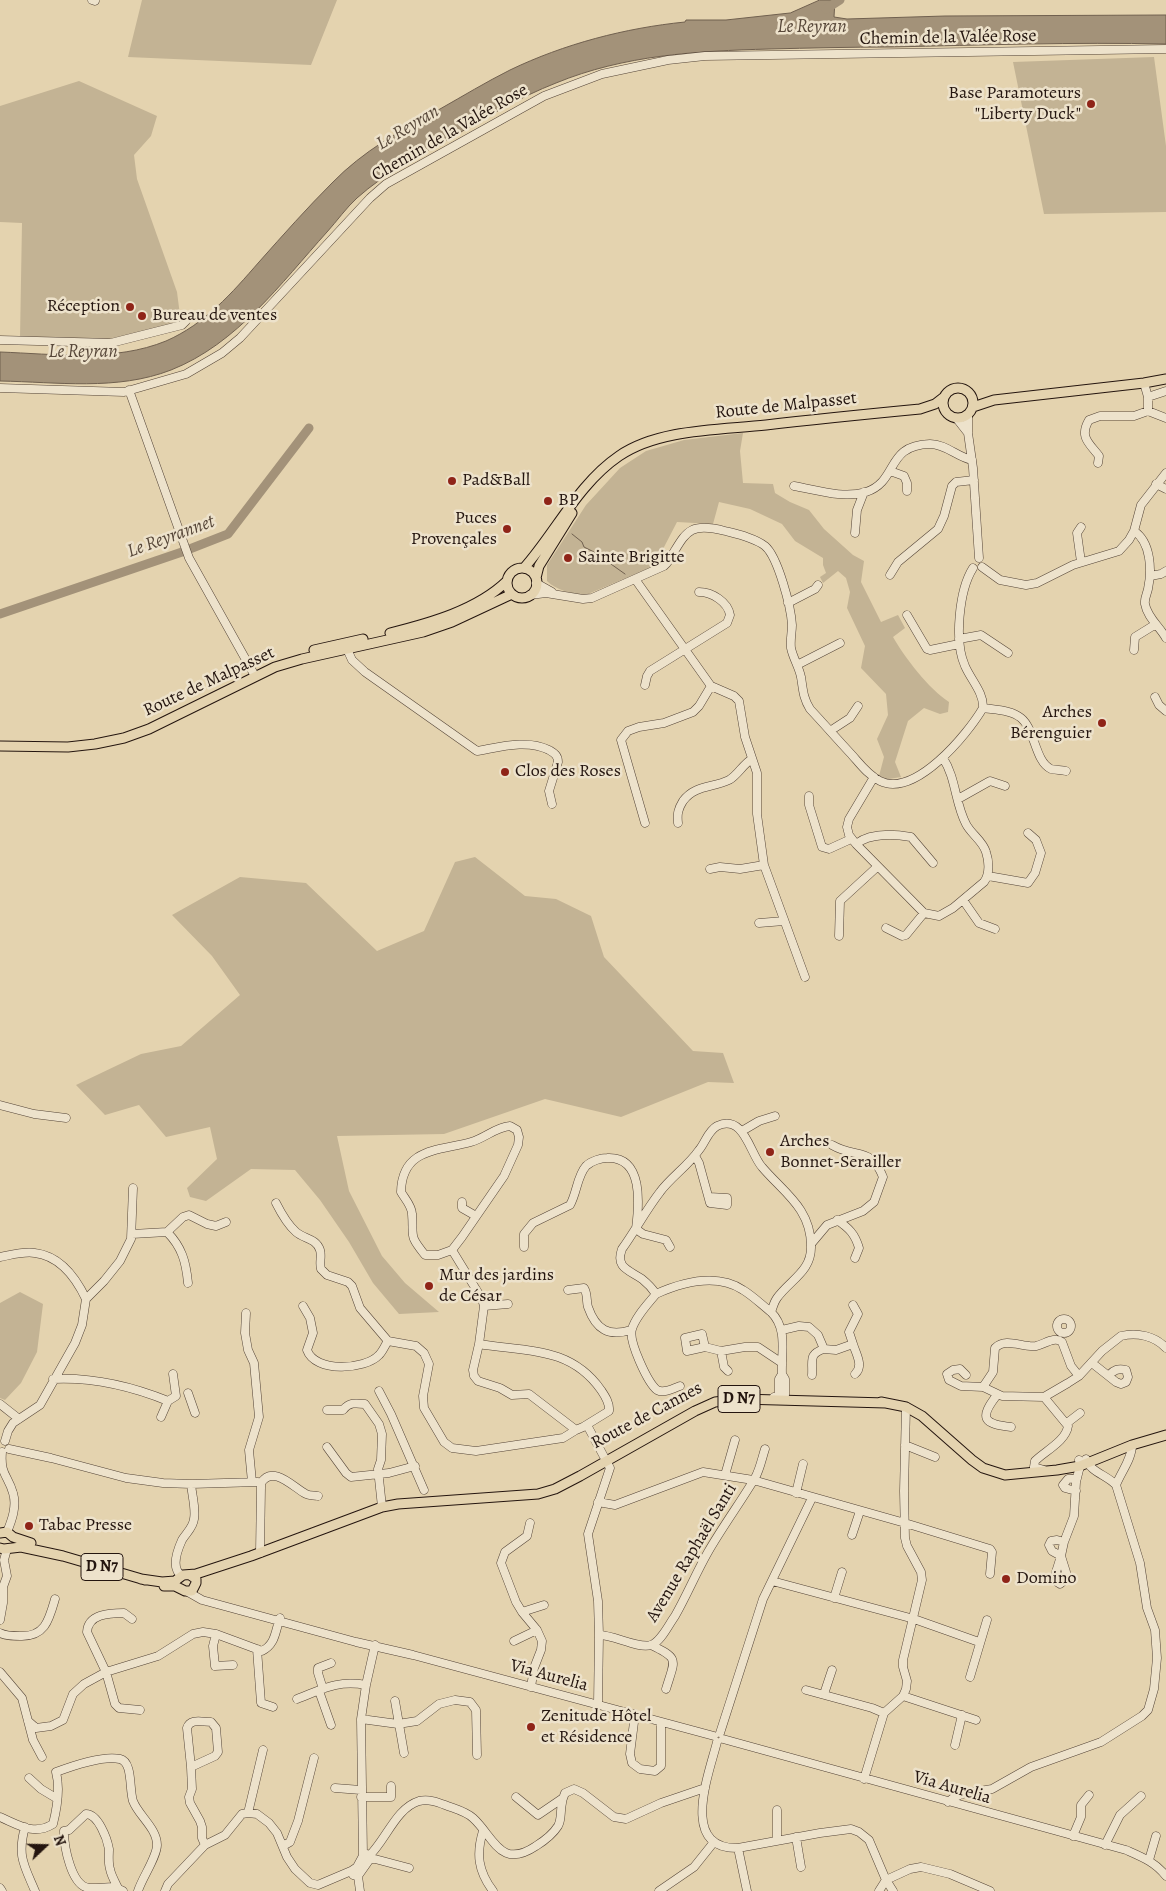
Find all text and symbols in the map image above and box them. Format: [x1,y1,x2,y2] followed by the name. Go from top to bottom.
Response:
[777,16,847,38] water label: Le Reyran
[859,26,1037,50] street label: Chemin de la Valée Rose
[368,79,532,187] street label: Chemin de la Valée Rose
[948,83,1081,126] place label: Base Paramoteurs "Liberty Duck"
[1085,98,1097,110] marker: Base Paramoteurs "Liberty Duck"
[372,100,444,156] water label: Le Reyran
[47,296,120,318] place label: Réception
[124,301,136,313] marker: Réception
[152,305,277,327] place label: Bureau de ventes
[136,310,148,322] marker: Bureau de ventes
[48,341,118,363] water label: Le Reyran
[714,388,858,424] street label: Route de Malpasset
[462,470,530,492] place label: Pad&Ball
[446,475,458,487] marker: Pad&Ball
[558,490,579,512] place label: BP
[542,495,554,507] marker: BP
[411,508,497,550] place label: Puces Provençales
[124,511,218,563] water label: Le Reyrannet
[501,523,513,535] marker: Puces Provençales
[578,547,685,569] place label: Sainte Brigitte
[562,552,574,564] marker: Sainte Brigitte
[140,642,278,722] street label: Route de Malpasset
[1010,702,1092,744] place label: Arches Bérenguier
[1096,717,1108,729] marker: Arches Bérenguier
[515,761,621,783] place label: Clos des Roses
[499,766,511,778] marker: Clos des Roses
[780,1131,901,1174] place label: Arches Bonnet-Serailler
[764,1146,776,1158] marker: Arches Bonnet-Serailler
[439,1265,554,1308] place label: Mur des jardins de César
[423,1280,435,1292] marker: Mur des jardins de César
[588,1378,706,1454] street label: Route de Cannes
[718,1386,760,1412] road number: D N7
[642,1480,742,1626] street label: Avenue Raphaël Santi
[39,1515,132,1537] place label: Tabac Presse
[23,1520,35,1532] marker: Tabac Presse
[81,1554,123,1580] road number: D N7
[1016,1568,1076,1590] place label: Domino
[1000,1573,1012,1585] marker: Domino
[508,1655,590,1697] street label: Via Aurelia
[541,1706,651,1748] place label: Zenitude Hôtel et Résidence
[525,1721,537,1733] marker: Zenitude Hôtel et Résidence
[911,1767,993,1809] street label: Via Aurelia
[20,1821,70,1871] north arrow
[49,1832,70,1849] text: N

